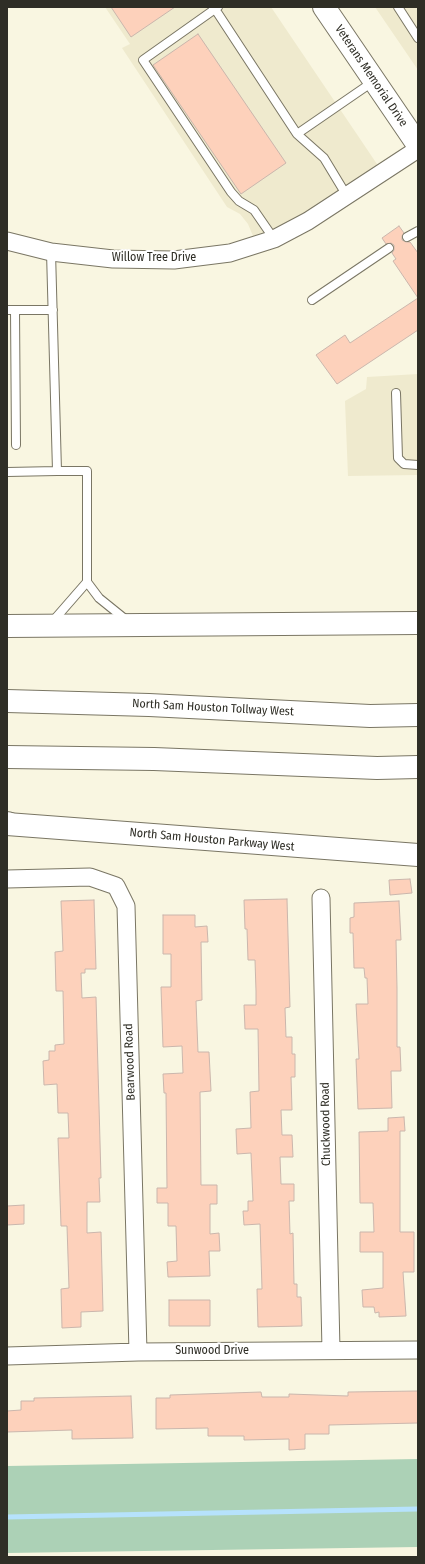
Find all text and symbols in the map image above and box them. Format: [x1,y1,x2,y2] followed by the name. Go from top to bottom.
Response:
[332,22,410,130] street label: Veterans Memorial Drive
[112,251,196,265] street label: Willow Tree Drive
[132,697,294,719] street label: North Sam Houston Tollway West
[129,826,295,854] street label: North Sam Houston Parkway West
[121,1023,139,1101] street label: Bearwood Road
[318,1082,334,1166] street label: Chuckwood Road
[175,1344,249,1358] street label: Sunwood Drive

